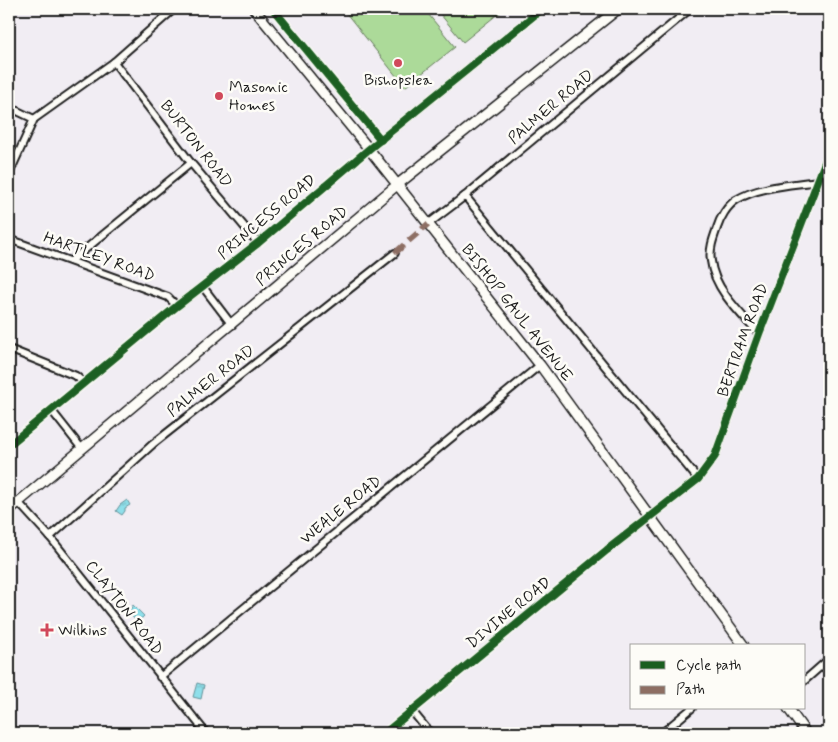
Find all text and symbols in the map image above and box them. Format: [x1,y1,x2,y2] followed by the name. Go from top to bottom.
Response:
[392,57,404,69] marker: Bishopslea
[504,65,598,149] street label: PALMER ROAD
[364,70,432,91] place label: Bishopslea
[229,77,288,116] place label: Masonic Homes
[213,90,225,102] marker: Masonic Homes
[155,96,237,192] street label: BURTON ROAD
[213,170,321,264] street label: PRINCESS ROAD
[251,201,353,291] street label: PRINCES ROAD
[40,227,158,287] street label: HARTLEY ROAD
[457,240,577,386] street label: BISHOP GAUL AVENUE
[713,280,773,400] street label: BERTRAM ROAD
[163,340,259,422] street label: PALMER ROAD
[296,471,386,549] street label: WEALE ROAD
[80,556,168,660] street label: CLAYTON ROAD
[462,572,556,654] street label: DIVINE ROAD
[58,620,107,641] place label: Wilkins
[40,623,54,637] marker: Wilkins
[630,644,806,710] legend
[676,656,741,676] text: Cycle path
[676,680,705,700] text: Path

